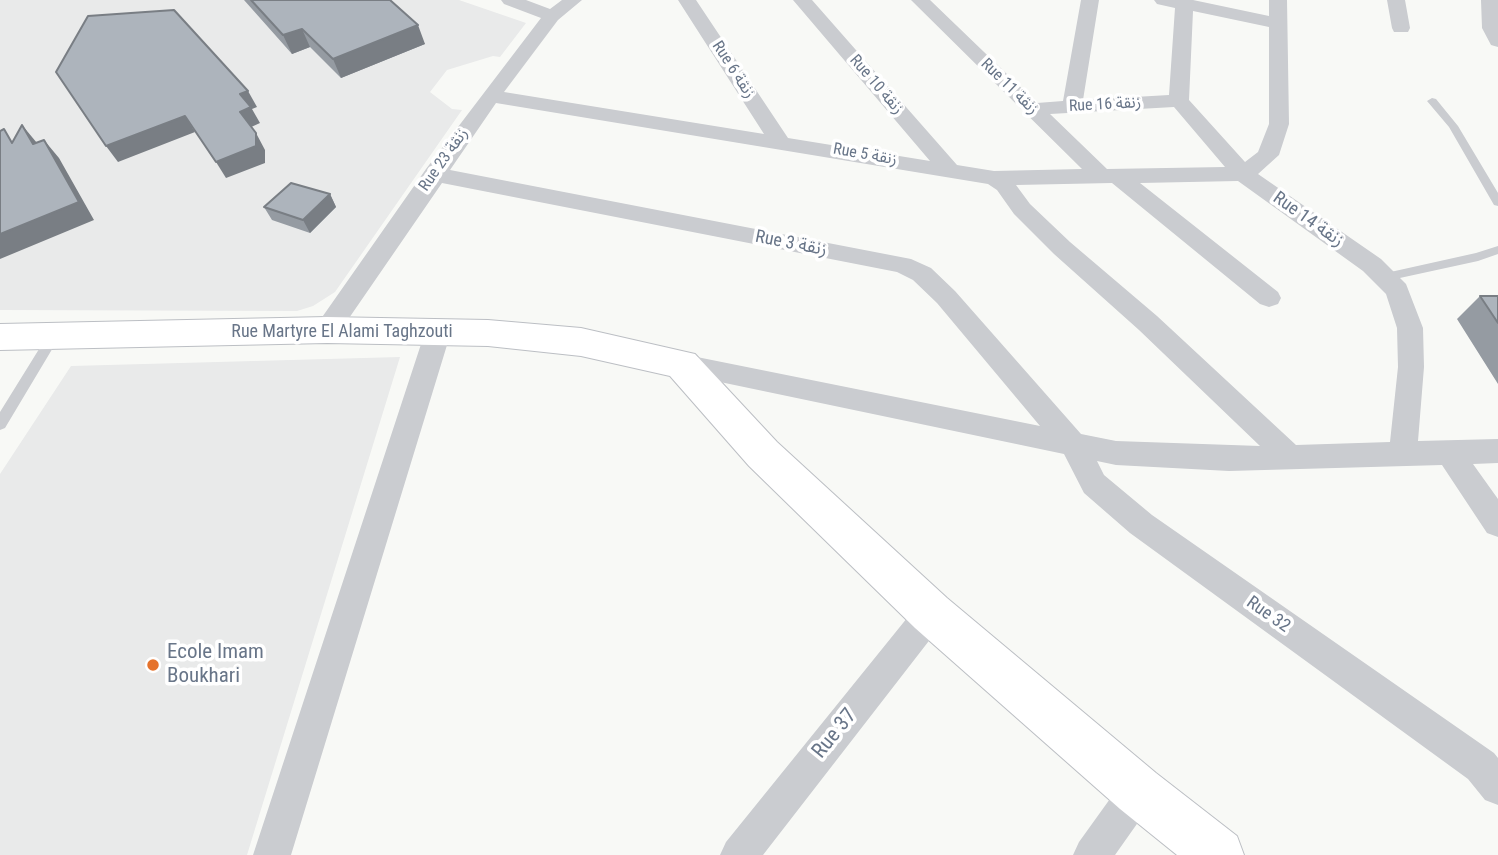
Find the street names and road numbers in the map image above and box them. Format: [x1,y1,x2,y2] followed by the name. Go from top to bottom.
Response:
[707,38,759,102] street label: Rue 6 زنقة
[845,51,907,119] street label: Rue 10 زنقة
[976,55,1042,119] street label: Rue 11 زنقة
[1068,94,1142,116] street label: Rue 16 زنقة
[415,125,473,195] street label: Rue 23 زنقة
[832,140,898,170] street label: Rue 5 زنقة
[1269,188,1347,252] street label: Rue 14 زنقة
[753,226,829,262] street label: Rue 3 زنقة
[231,321,453,343] street label: Rue Martyre El Alami Taghzouti
[1242,592,1294,638] street label: Rue 32
[807,704,863,764] street label: Rue 37

